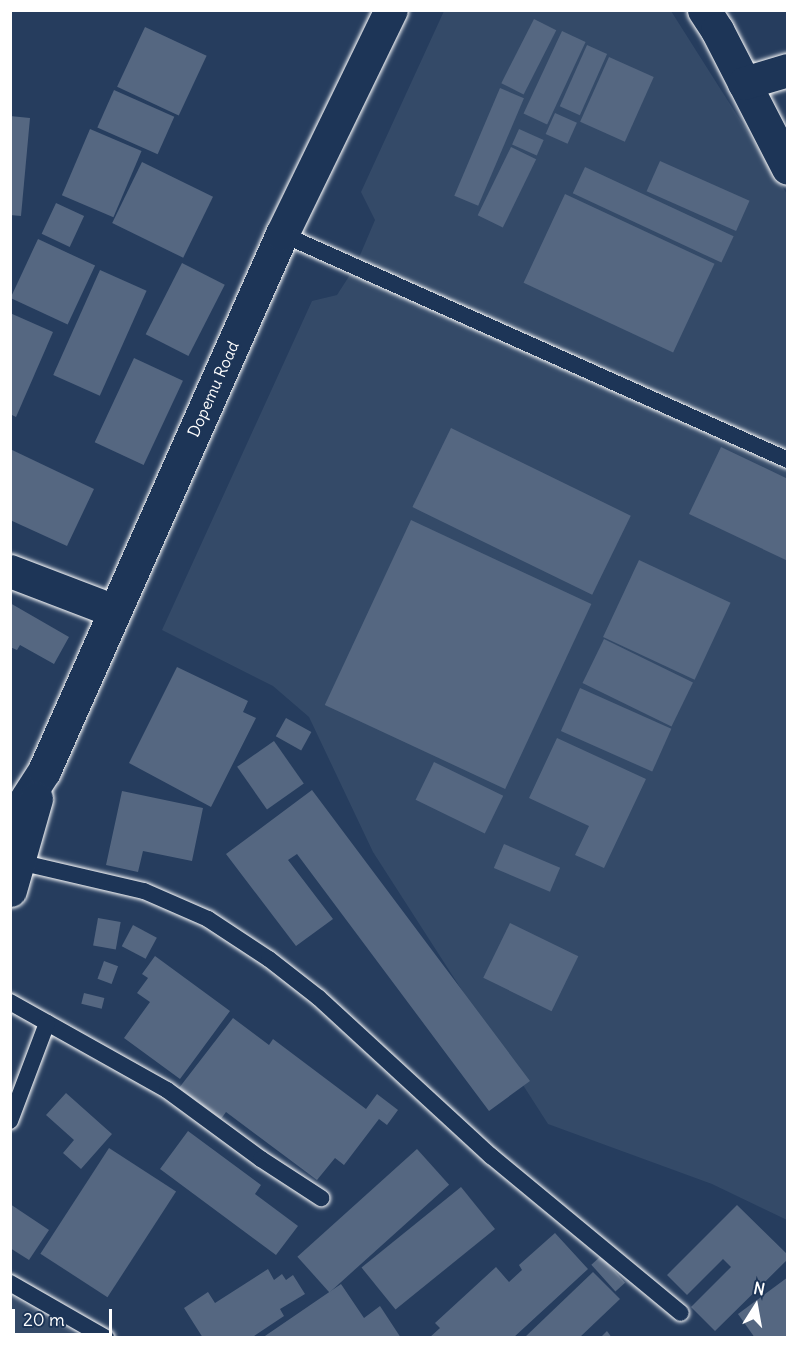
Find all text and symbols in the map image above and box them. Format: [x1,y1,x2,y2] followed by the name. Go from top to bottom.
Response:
[183,338,243,440] street label: Dopemu Road
[726,1276,786,1336] north arrow
[752,1277,767,1299] text: N
[15,1297,116,1335] scale bar
[23,1308,65,1331] text: 20 m

